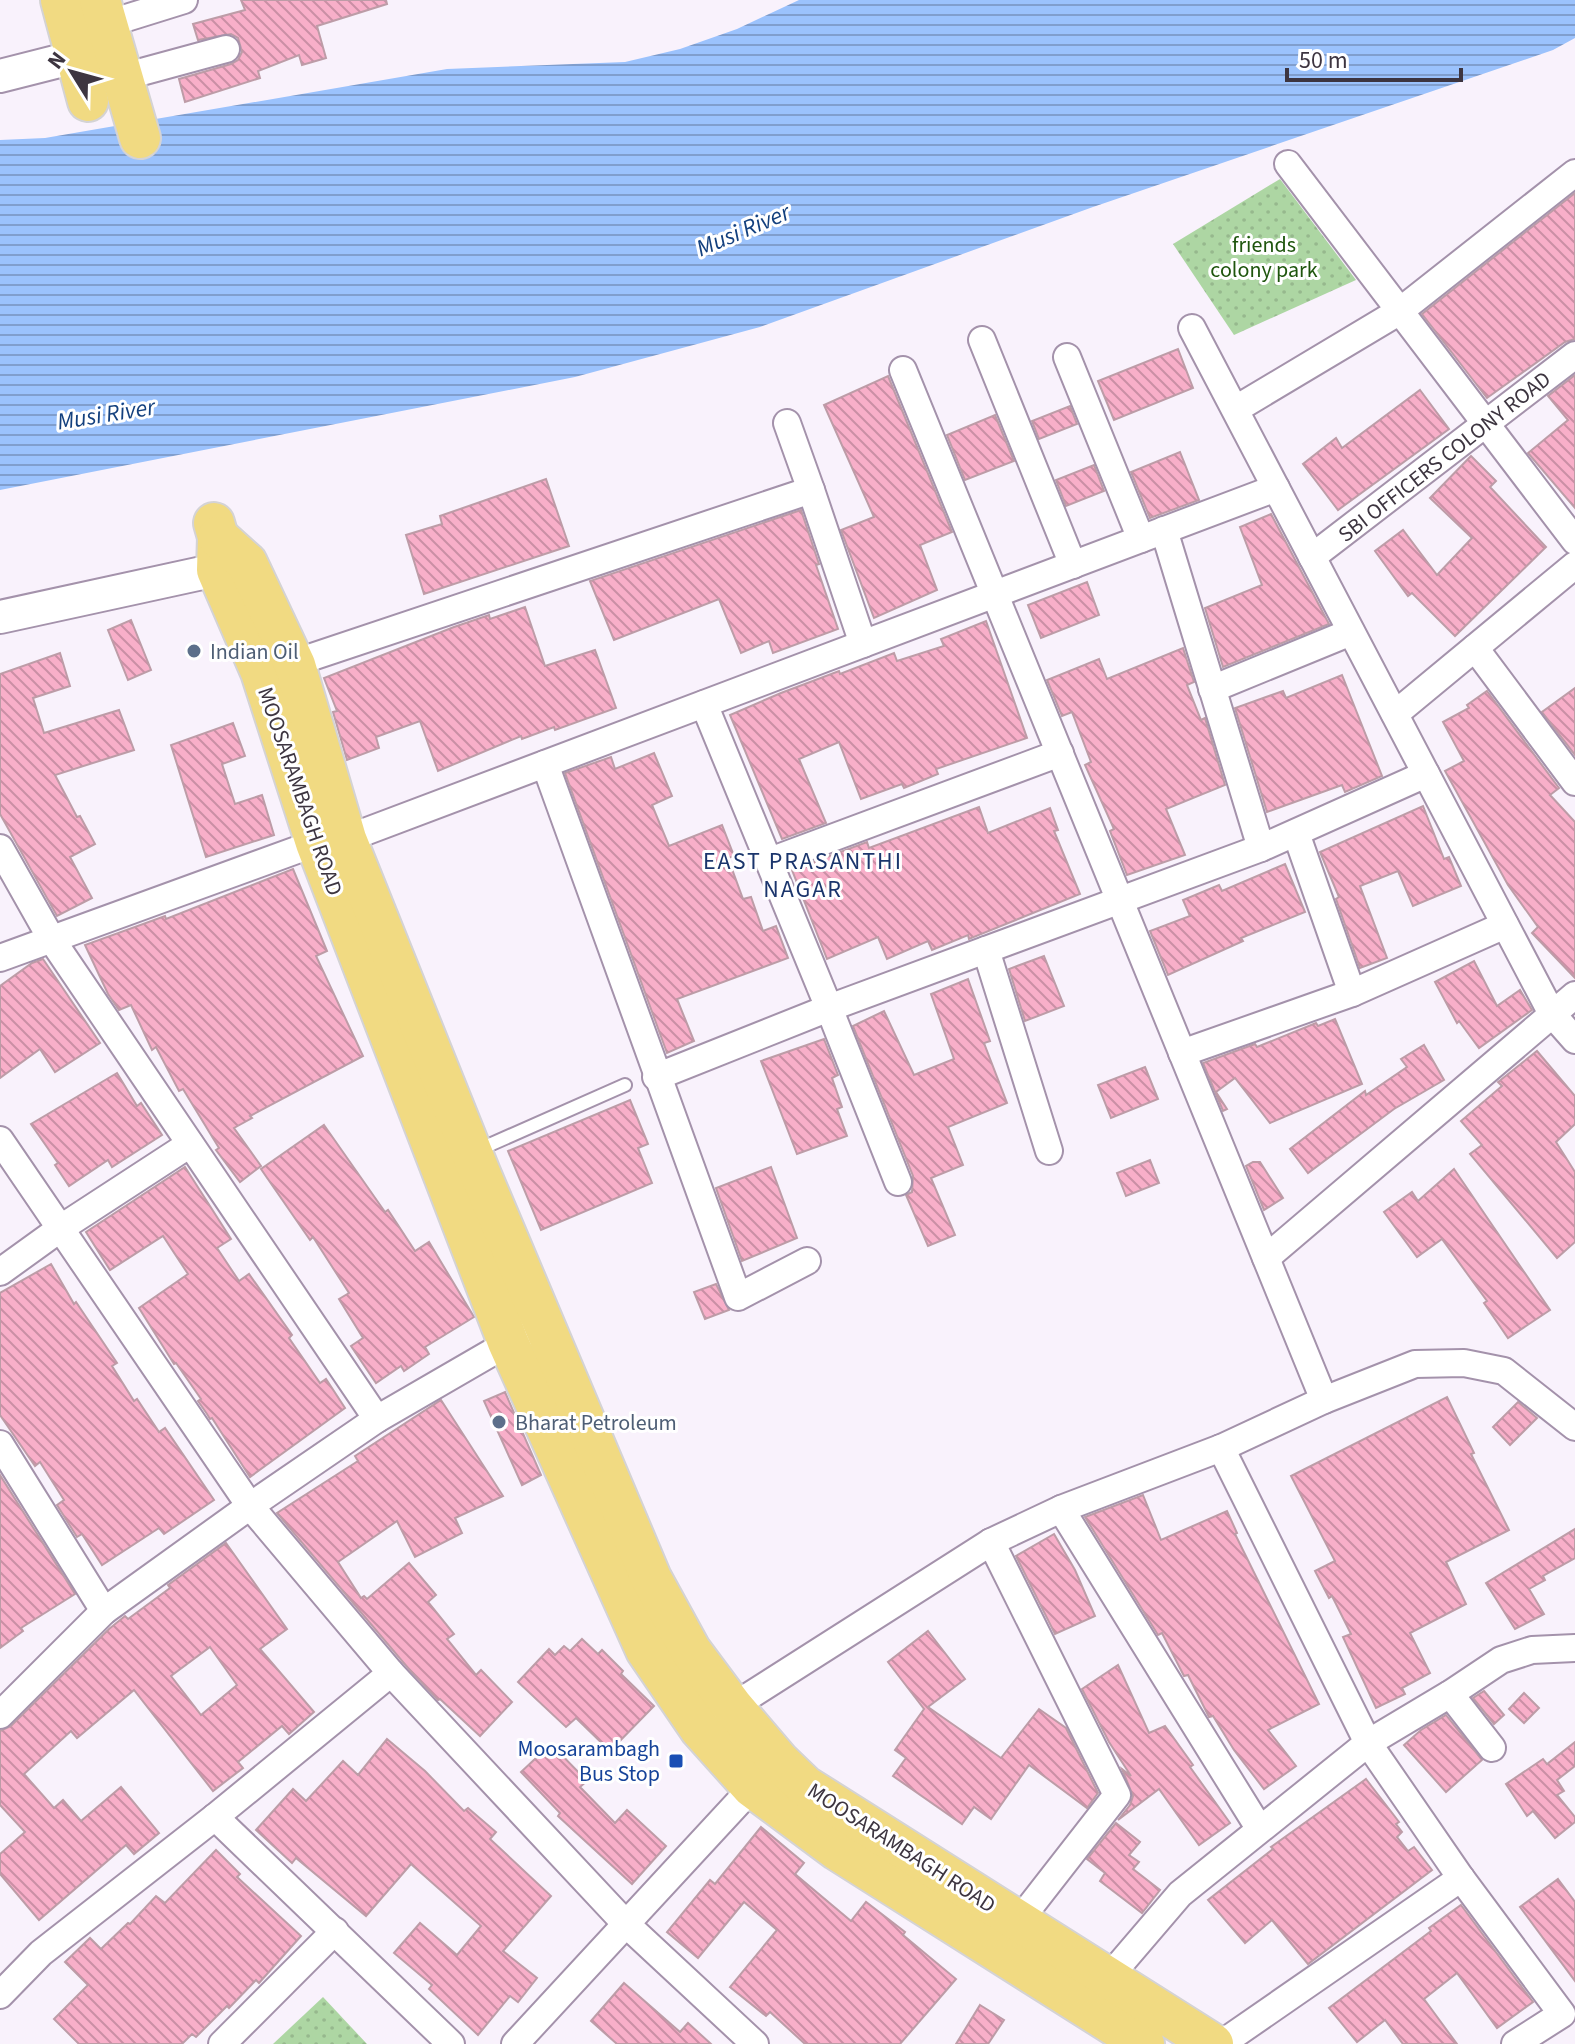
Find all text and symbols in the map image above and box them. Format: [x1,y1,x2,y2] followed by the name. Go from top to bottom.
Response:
[32,32,112,112] north arrow
[1287,32,1461,82] scale bar
[1299,43,1348,78] text: 50 m
[40,45,74,76] text: N
[691,194,797,266] water label: Musi River
[1210,229,1318,286] park label: friends colony park
[1331,363,1558,550] street label: SBI OFFICERS COLONY ROAD
[54,389,159,440] water label: Musi River
[210,636,299,668] place label: Indian Oil
[185,642,203,660] marker: Indian Oil
[249,683,351,900] street label: MOOSARAMBAGH ROAD
[703,844,903,907] district label: EAST PRASANTHI NAGAR
[515,1407,677,1439] place label: Bharat Petroleum
[490,1413,508,1431] marker: Bharat Petroleum
[517,1733,660,1790] place label: Moosarambagh Bus Stop
[667,1752,685,1770] marker: Moosarambagh Bus Stop
[801,1775,1002,1921] street label: MOOSARAMBAGH ROAD

